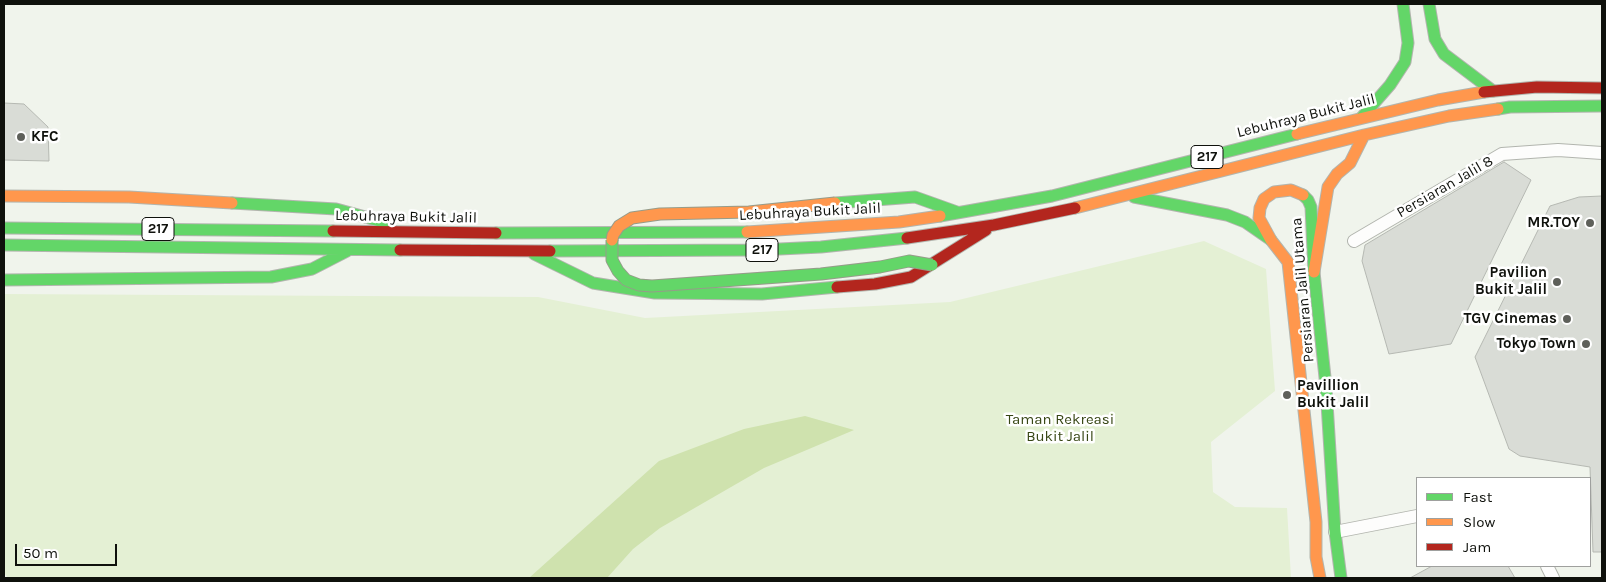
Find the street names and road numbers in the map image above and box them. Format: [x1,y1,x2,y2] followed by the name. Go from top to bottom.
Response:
[1235,90,1377,142] street label: Lebuhraya Bukit Jalil
[1191,146,1223,168] road number: 217
[1394,152,1496,222] street label: Persiaran Jalil 8
[739,199,881,225] street label: Lebuhraya Bukit Jalil
[335,207,477,227] street label: Lebuhraya Bukit Jalil
[1288,217,1318,363] street label: Persiaran Jalil Utama
[142,218,174,240] road number: 217
[746,238,778,262] road number: 217

